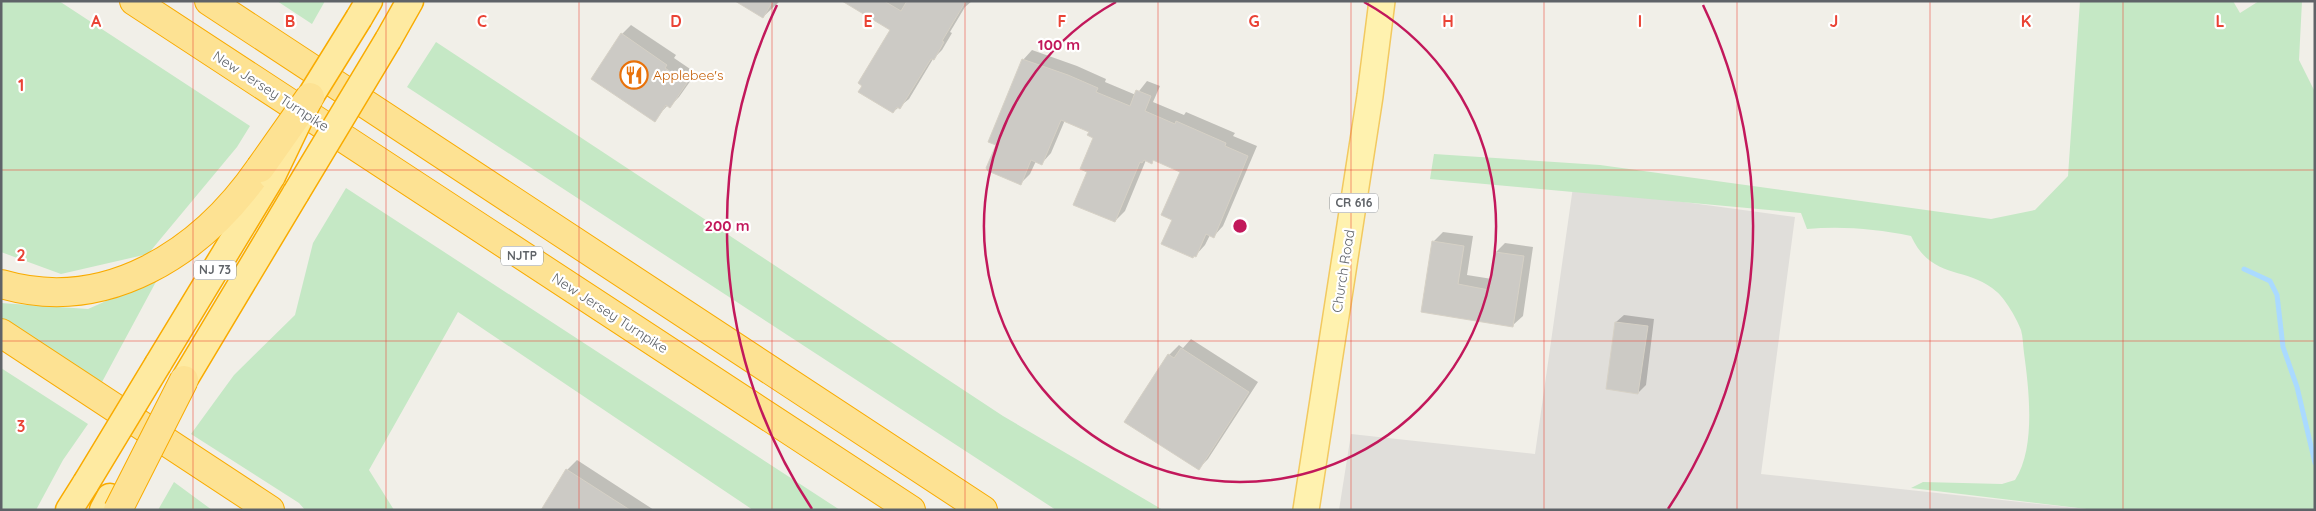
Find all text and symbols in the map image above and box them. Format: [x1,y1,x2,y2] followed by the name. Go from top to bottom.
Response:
[91,11,102,31] text: A
[285,11,295,31] text: B
[477,11,487,31] text: C
[670,11,682,31] text: D
[863,11,873,31] text: E
[1058,11,1067,31] text: F
[1248,11,1260,31] text: G
[1442,11,1454,31] text: H
[1638,11,1642,31] text: I
[1830,11,1838,31] text: J
[2021,11,2031,31] text: K
[2216,11,2225,31] text: L
[1038,35,1080,54] text: 100 m
[210,47,332,135] street label: New Jersey Turnpike
[619,60,649,90] restaurant icon: Applebee's
[653,66,724,84] place label: Applebee's
[18,75,24,95] text: 1
[1330,194,1378,212] road number: CR 616
[705,216,750,235] text: 200 m
[1231,217,1249,235] centre of rings
[1328,228,1358,314] street label: Church Road
[16,245,26,265] text: 2
[501,247,543,266] road number: NJTP
[194,260,236,280] road number: NJ 73
[549,269,671,357] street label: New Jersey Turnpike
[17,416,25,436] text: 3

